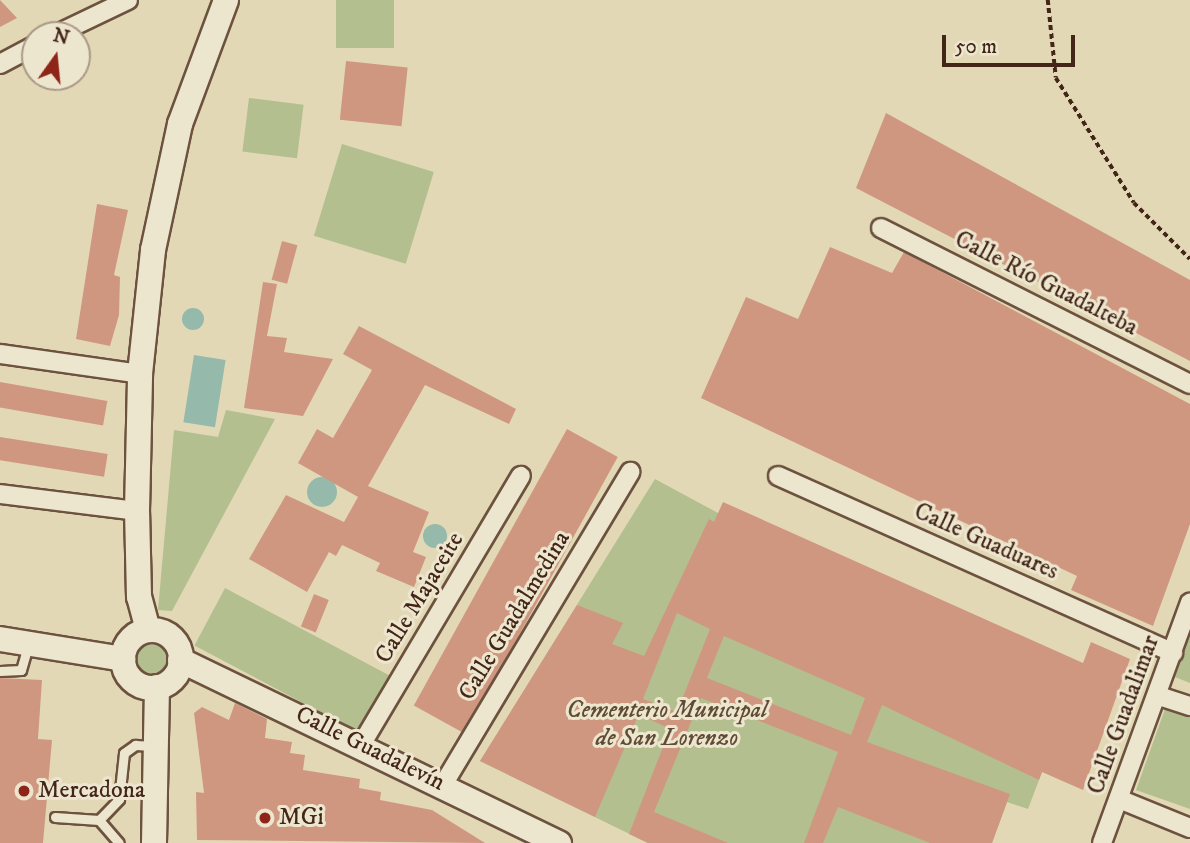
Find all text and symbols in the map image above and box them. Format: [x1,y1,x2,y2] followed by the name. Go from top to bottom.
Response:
[21,21,91,91] north arrow
[945,21,1078,65] scale bar
[51,24,72,50] text: N
[955,34,997,60] text: 50 m
[950,225,1142,343] street label: Calle Río Guadalteba
[909,497,1063,587] street label: Calle Guaduares
[453,526,577,706] street label: Calle Guadalmedina
[370,527,470,669] street label: Calle Majaceite
[1082,632,1166,798] street label: Calle Guadalimar
[567,697,767,753] park label: Cementerio Municipal de San Lorenzo
[291,700,449,798] street label: Calle Guadalevín
[38,777,145,805] place label: Mercadona
[16,783,32,799] marker: Mercadona
[279,804,324,832] place label: MGi
[257,810,273,826] marker: MGi

